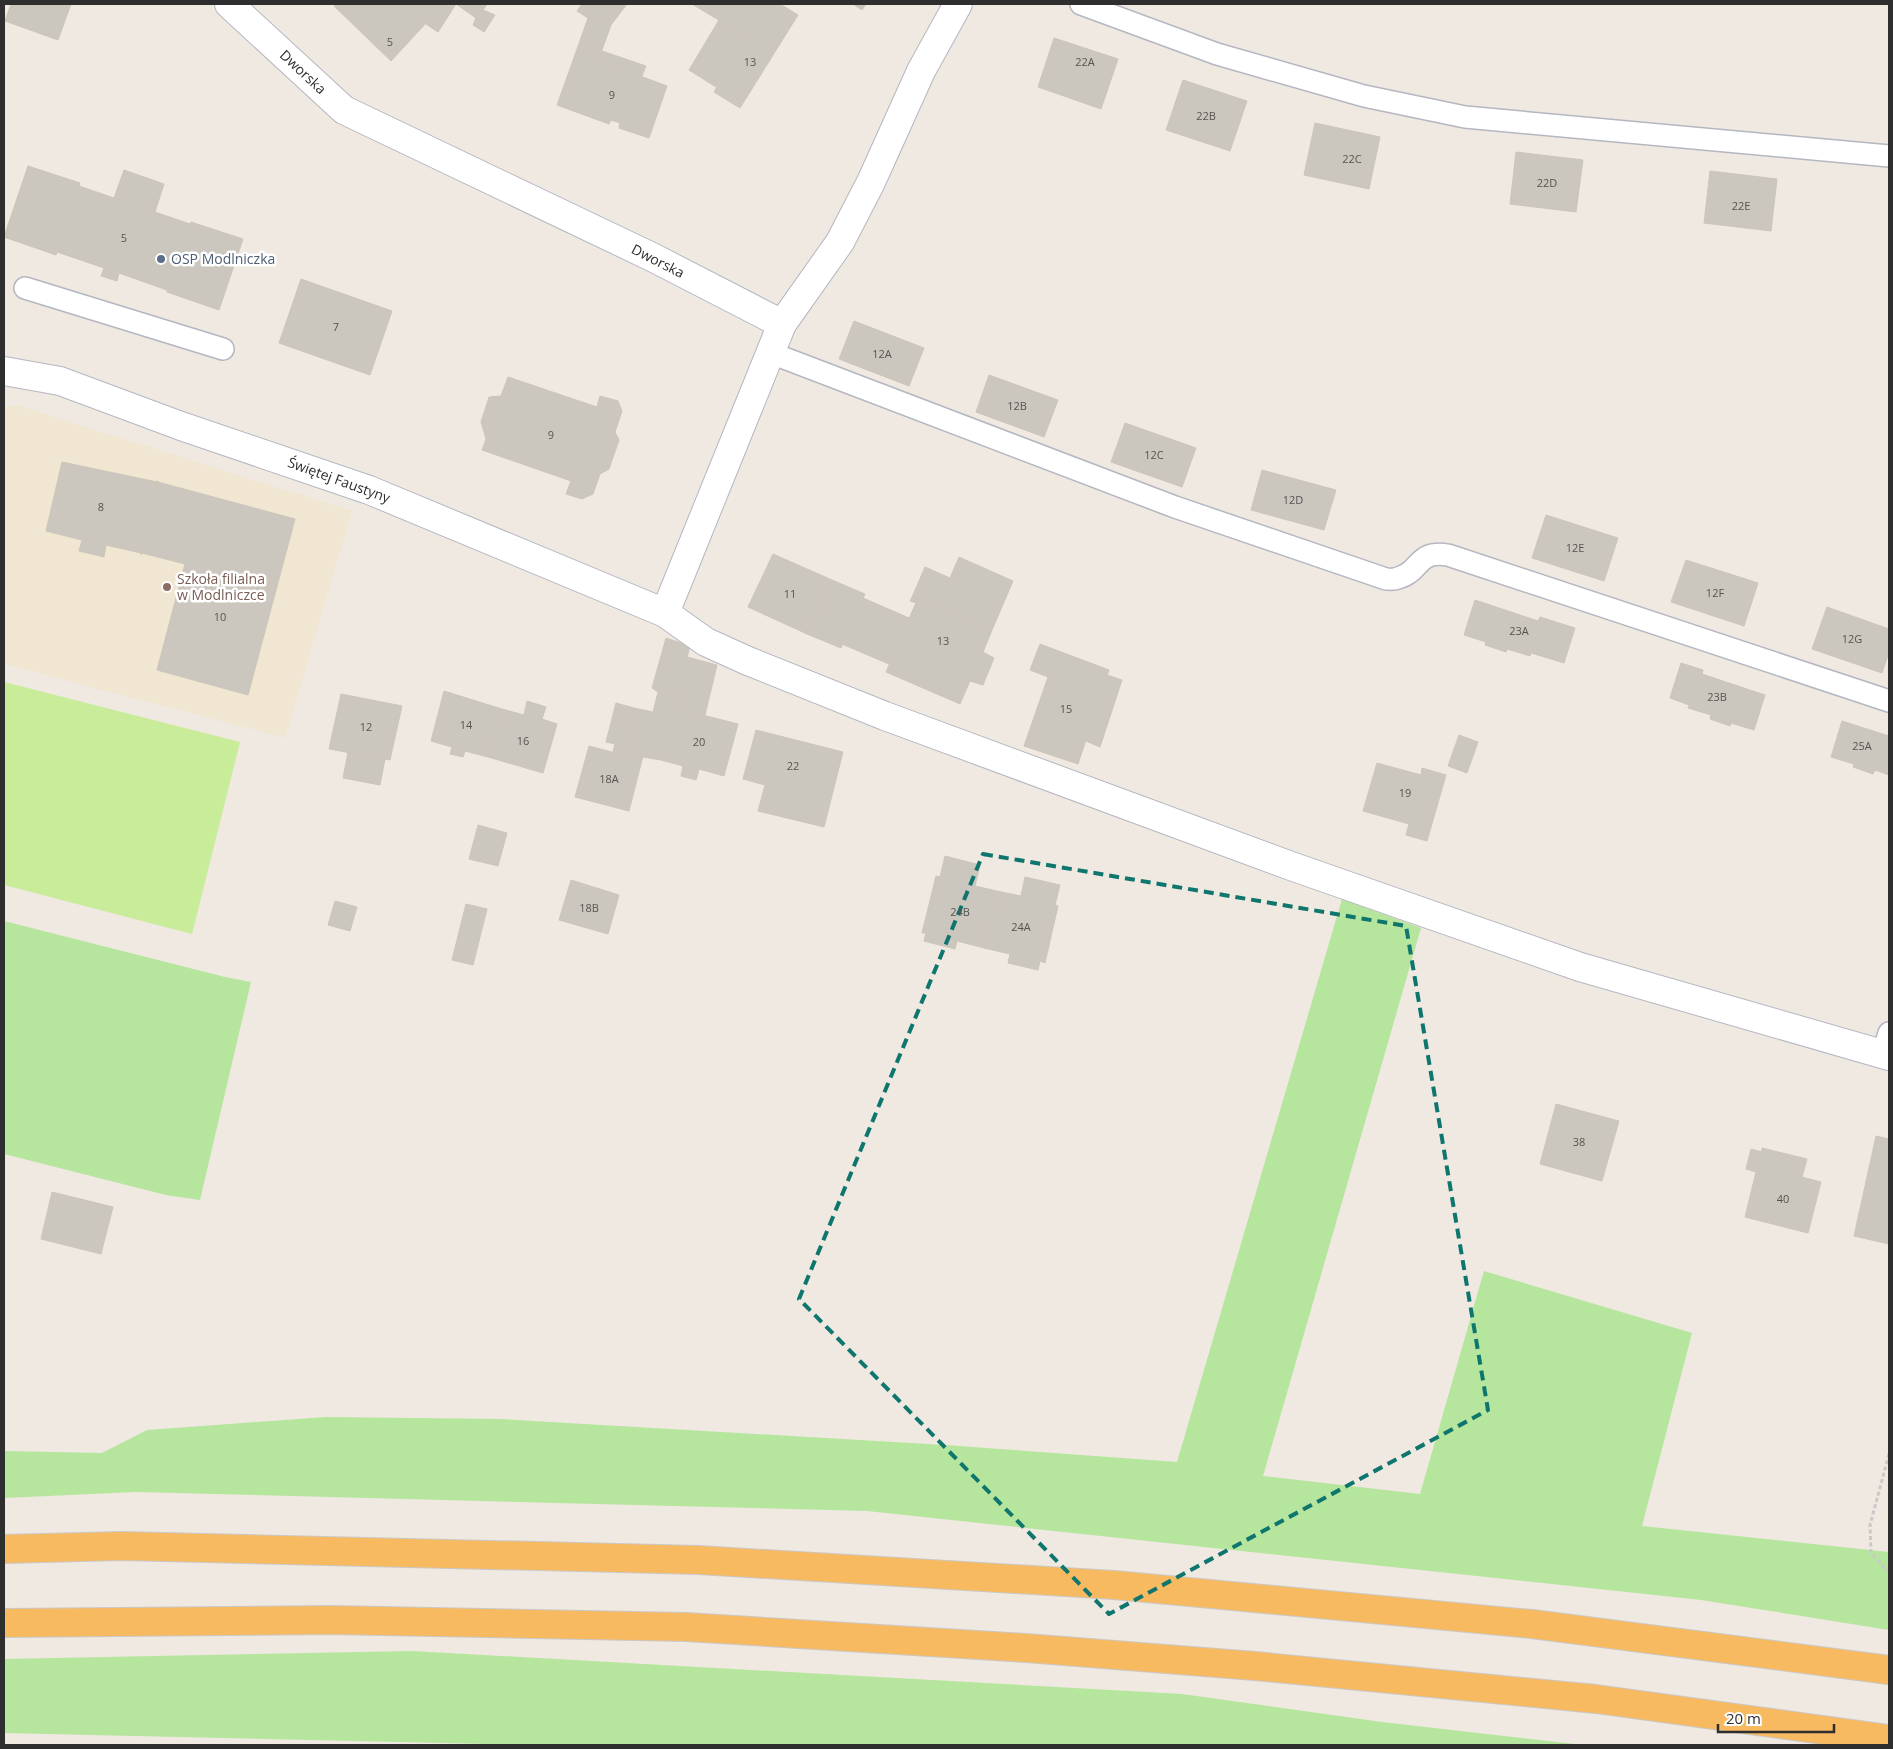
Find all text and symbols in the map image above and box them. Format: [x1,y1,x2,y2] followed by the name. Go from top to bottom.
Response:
[387,34,393,49] house number: 5
[276,45,331,98] street label: Dworska
[744,54,756,69] house number: 13
[1075,54,1095,69] house number: 22A
[609,87,615,102] house number: 9
[1196,108,1216,123] house number: 22B
[1342,151,1362,166] house number: 22C
[1537,175,1557,190] house number: 22D
[1732,198,1750,213] house number: 22E
[121,230,127,245] house number: 5
[629,239,688,282] street label: Dworska
[171,249,275,268] place label: OSP Modlniczka
[155,253,167,265] marker: OSP Modlniczka
[333,319,339,334] house number: 7
[872,346,892,361] house number: 12A
[1007,398,1027,413] house number: 12B
[548,427,554,442] house number: 9
[1144,447,1164,462] house number: 12C
[285,452,394,507] street label: Świętej Faustyny
[1283,492,1303,507] house number: 12D
[98,499,104,514] house number: 8
[1566,540,1584,555] house number: 12E
[177,569,265,604] place label: Szkoła filialna w Modlniczce
[161,581,173,593] marker: Szkoła filialna w Modlniczce
[1706,585,1724,600] house number: 12F
[784,586,796,601] house number: 11
[214,609,226,624] house number: 10
[1509,623,1529,638] house number: 23A
[1842,631,1862,646] house number: 12G
[937,633,949,648] house number: 13
[1707,689,1727,704] house number: 23B
[1060,701,1072,716] house number: 15
[460,717,473,732] house number: 14
[360,719,372,734] house number: 12
[517,733,529,748] house number: 16
[693,734,705,749] house number: 20
[1852,738,1872,753] house number: 25A
[787,758,799,773] house number: 22
[599,771,619,786] house number: 18A
[1399,785,1411,800] house number: 19
[579,900,599,915] house number: 18B
[950,904,970,919] house number: 24B
[1011,919,1031,934] house number: 24A
[1573,1134,1585,1149] house number: 38
[1777,1191,1789,1206] house number: 40
[1718,1702,1834,1734] scale bar
[1726,1708,1761,1728] text: 20 m

